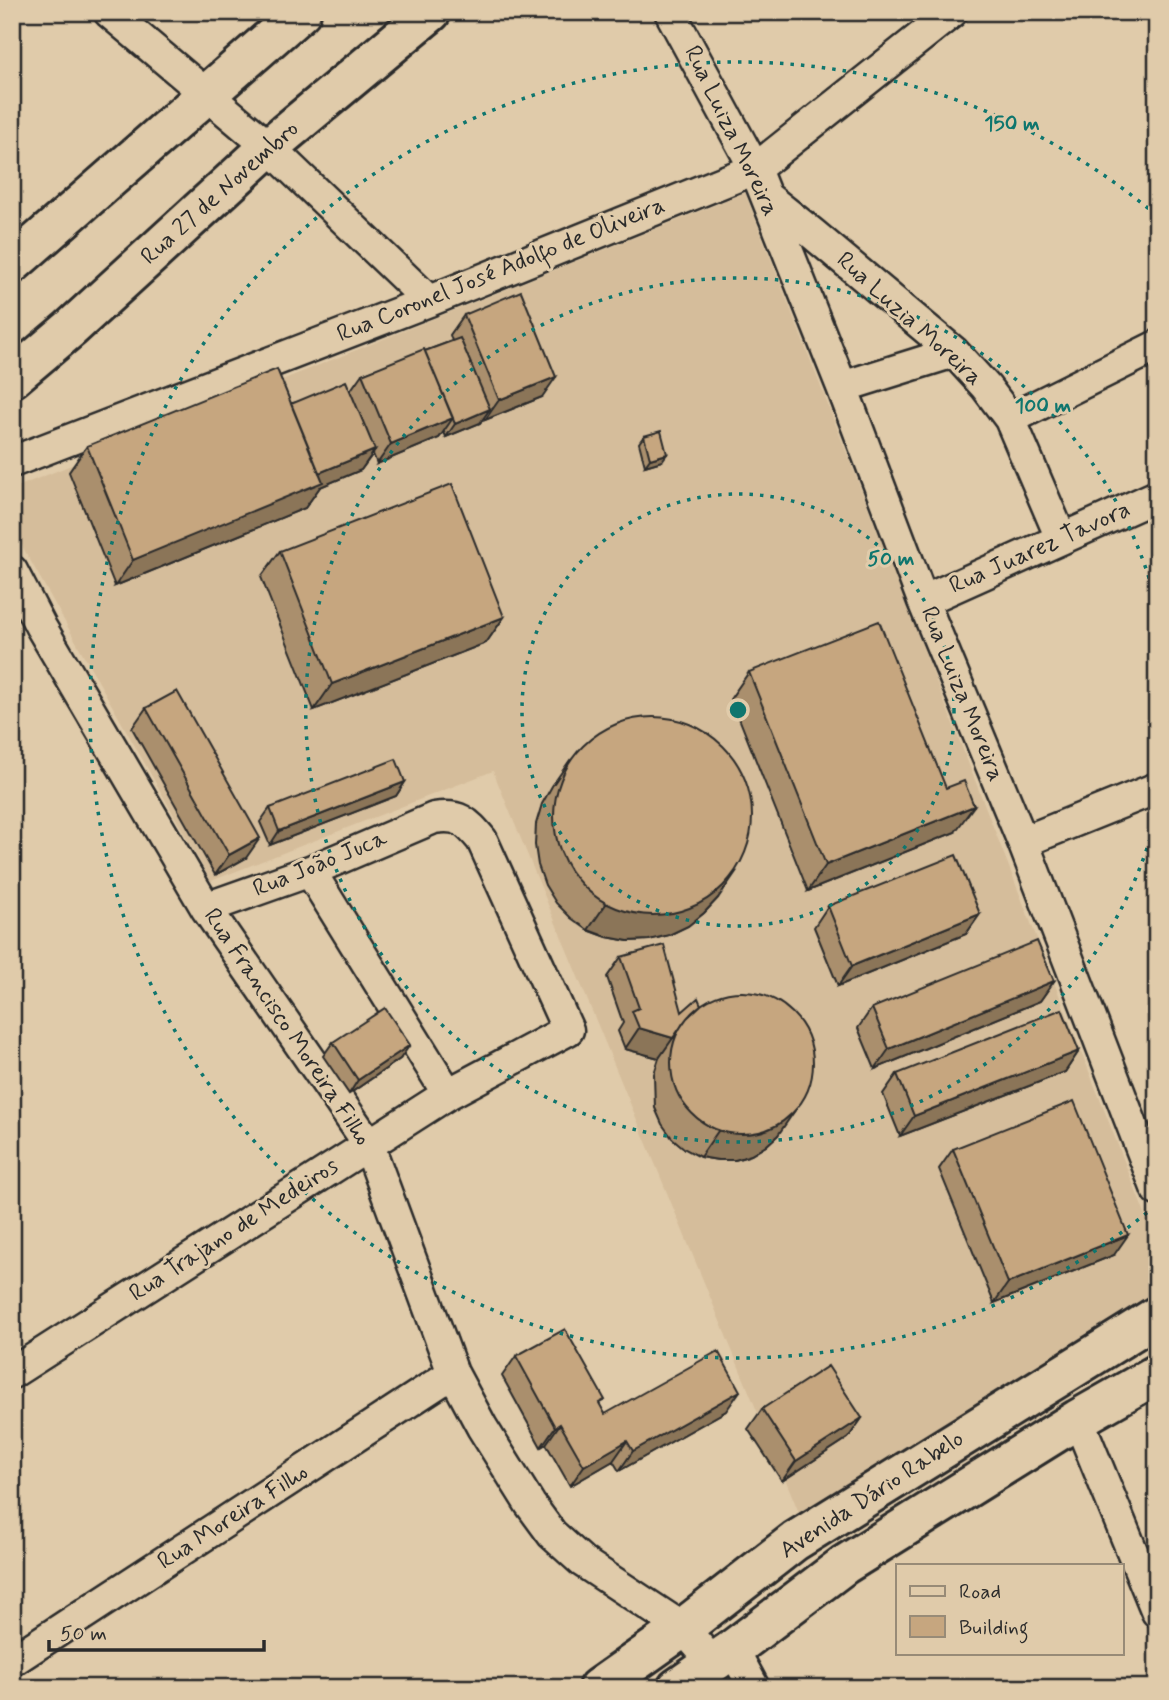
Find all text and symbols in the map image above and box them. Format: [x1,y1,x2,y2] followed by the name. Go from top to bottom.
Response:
[676,41,786,221] street label: Rua Luiza Moreira
[984,110,1040,138] text: 150 m
[135,114,305,272] street label: Rua 27 de Novembro
[332,190,670,352] street label: Rua Coronel José Adolfo de Oliveira
[829,245,989,393] street label: Rua Luzia Moreira
[1015,392,1071,420] text: 100 m
[945,494,1135,602] street label: Rua Juarez Tavora
[868,545,915,573] text: 50 m
[913,602,1011,786] street label: Rua Luiza Moreira
[726,698,750,722] centre of rings
[248,823,392,905] street label: Rua João Juca
[196,903,378,1151] street label: Rua Francisco Moreira Filho
[124,1150,345,1309] street label: Rua Trajano de Medeiros
[774,1424,970,1566] street label: Avenida Dário Rabelo
[152,1457,314,1577] street label: Rua Moreira Filho
[896,1564,1124,1654] legend
[959,1578,1001,1606] text: Road
[49,1609,264,1653] scale bar
[959,1614,1029,1644] text: Building
[60,1620,107,1648] text: 50 m

